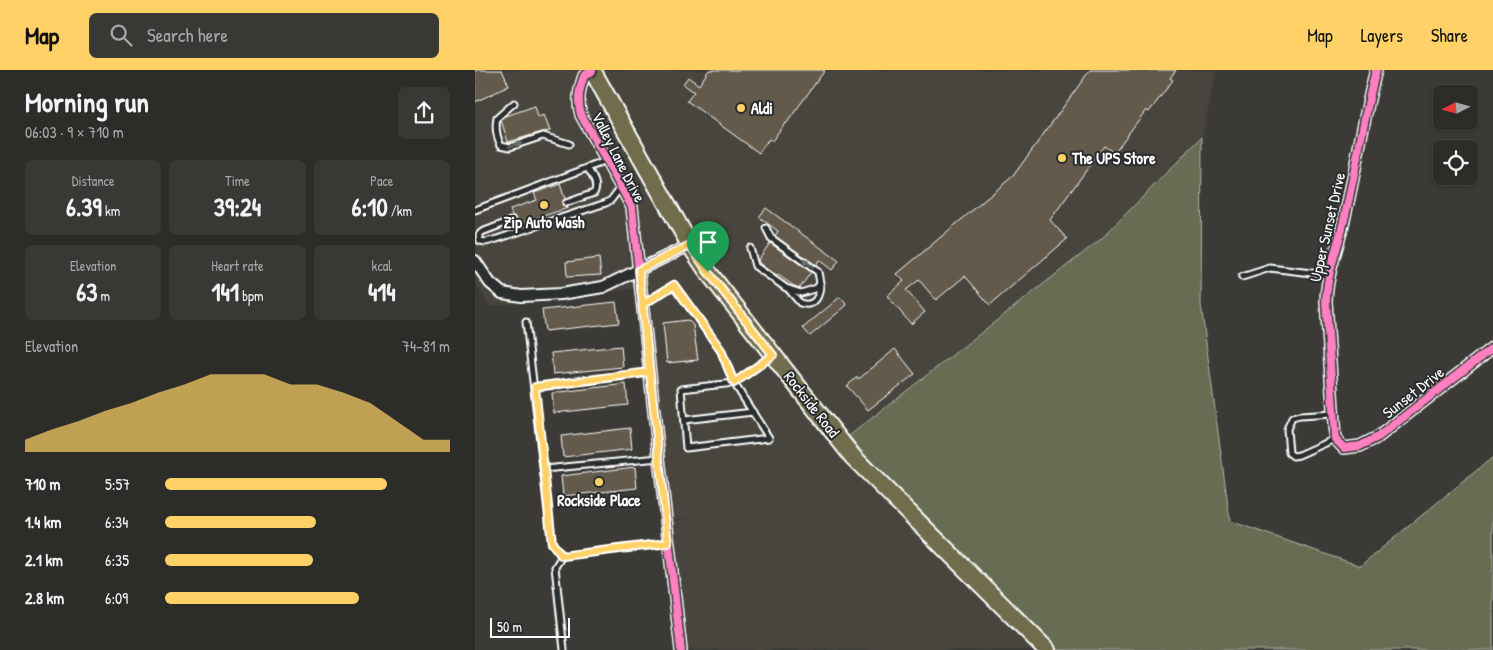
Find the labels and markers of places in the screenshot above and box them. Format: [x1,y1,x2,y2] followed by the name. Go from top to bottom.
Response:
[751,97,773,119] place label: Aldi
[735,102,747,114] marker: Aldi
[1071,147,1156,169] place label: The UPS Store
[1056,152,1068,164] marker: The UPS Store
[538,199,550,211] marker: Zip Auto Wash
[503,211,585,234] place label: Zip Auto Wash
[687,221,729,272] pin
[593,476,605,488] marker: Rockside Place
[557,489,641,511] place label: Rockside Place

